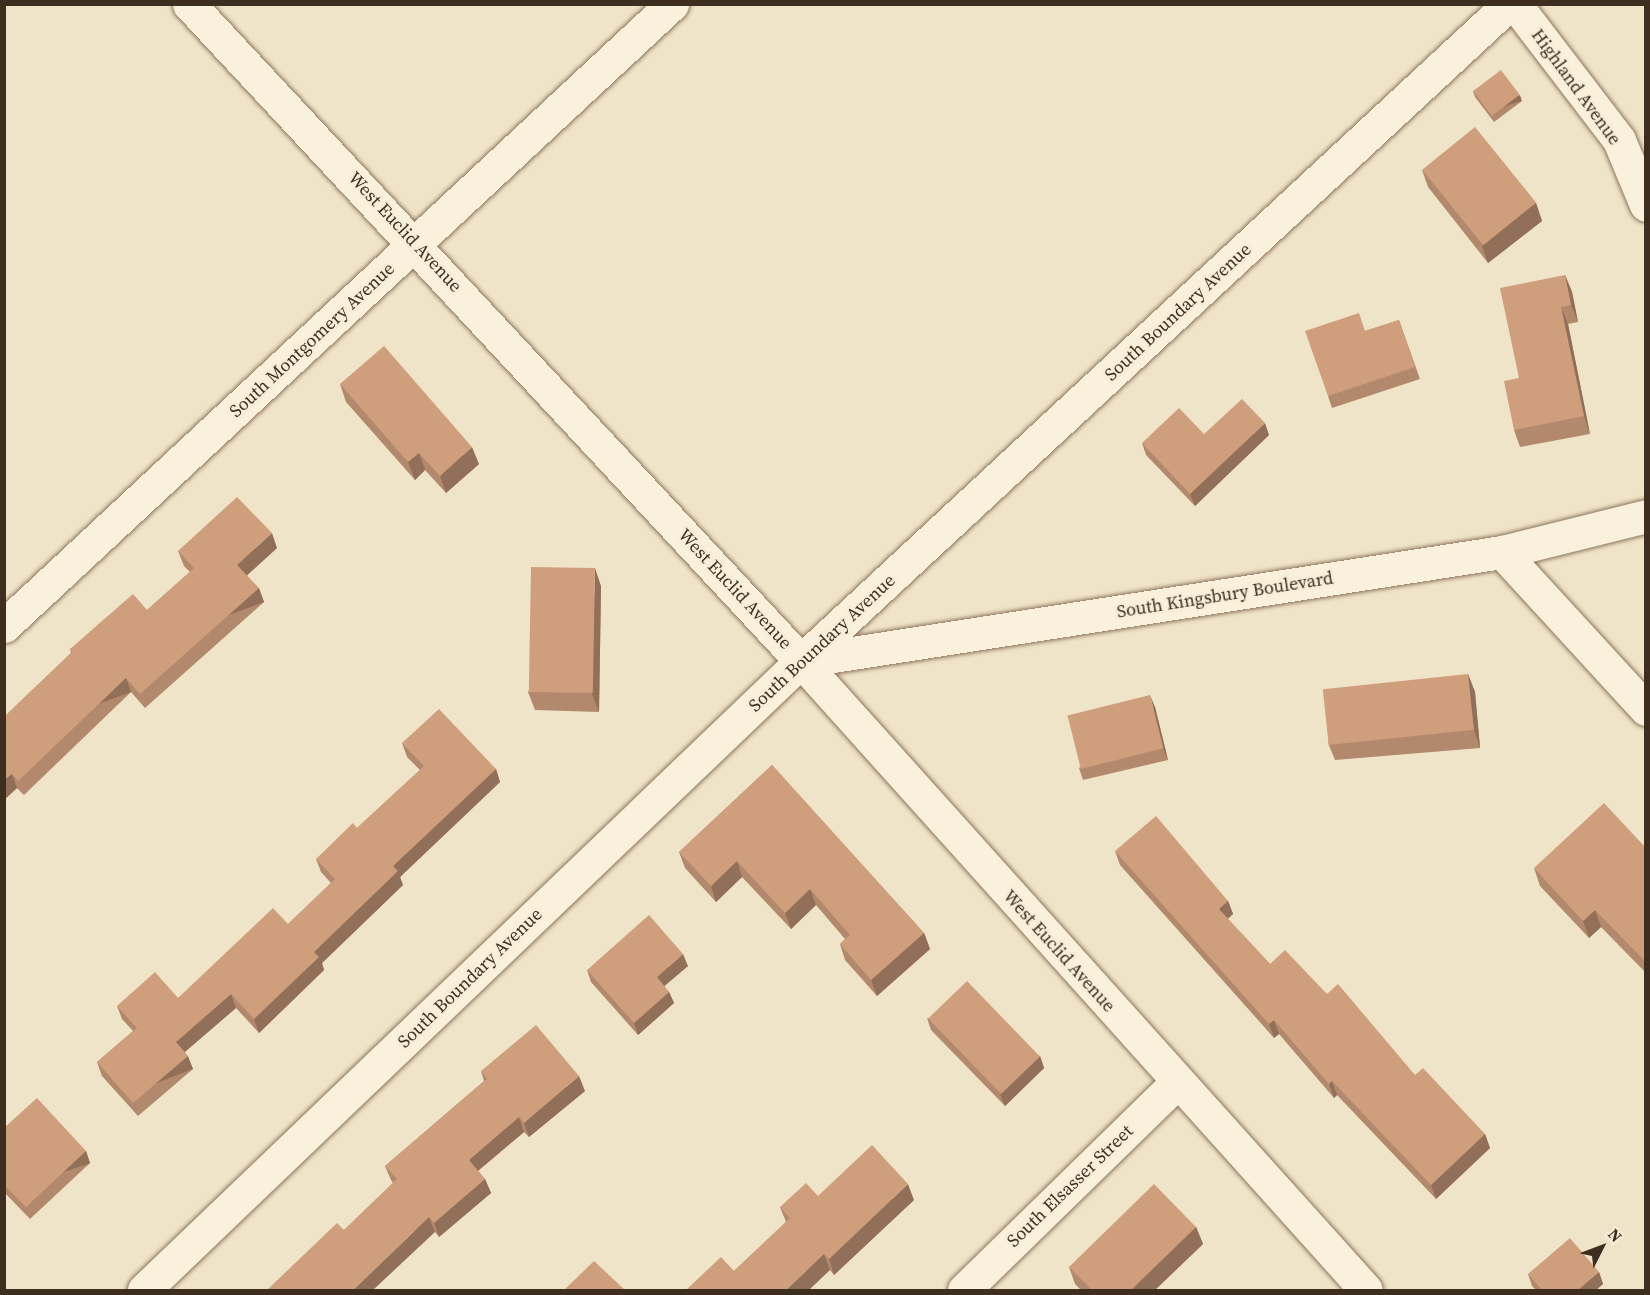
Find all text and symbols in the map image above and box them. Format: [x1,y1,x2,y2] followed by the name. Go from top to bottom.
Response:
[1527,25,1625,149] street label: Highland Avenue
[344,167,466,297] street label: West Euclid Avenue
[1100,239,1256,385] street label: South Boundary Avenue
[225,258,399,422] street label: South Montgomery Avenue
[674,524,796,654] street label: West Euclid Avenue
[1115,567,1335,623] street label: South Kingsbury Boulevard
[744,570,900,716] street label: South Boundary Avenue
[998,885,1120,1017] street label: West Euclid Avenue
[393,904,547,1052] street label: South Boundary Avenue
[1003,1120,1137,1252] street label: South Elsasser Street
[1572,1217,1632,1277] north arrow
[1603,1223,1627,1247] text: N

